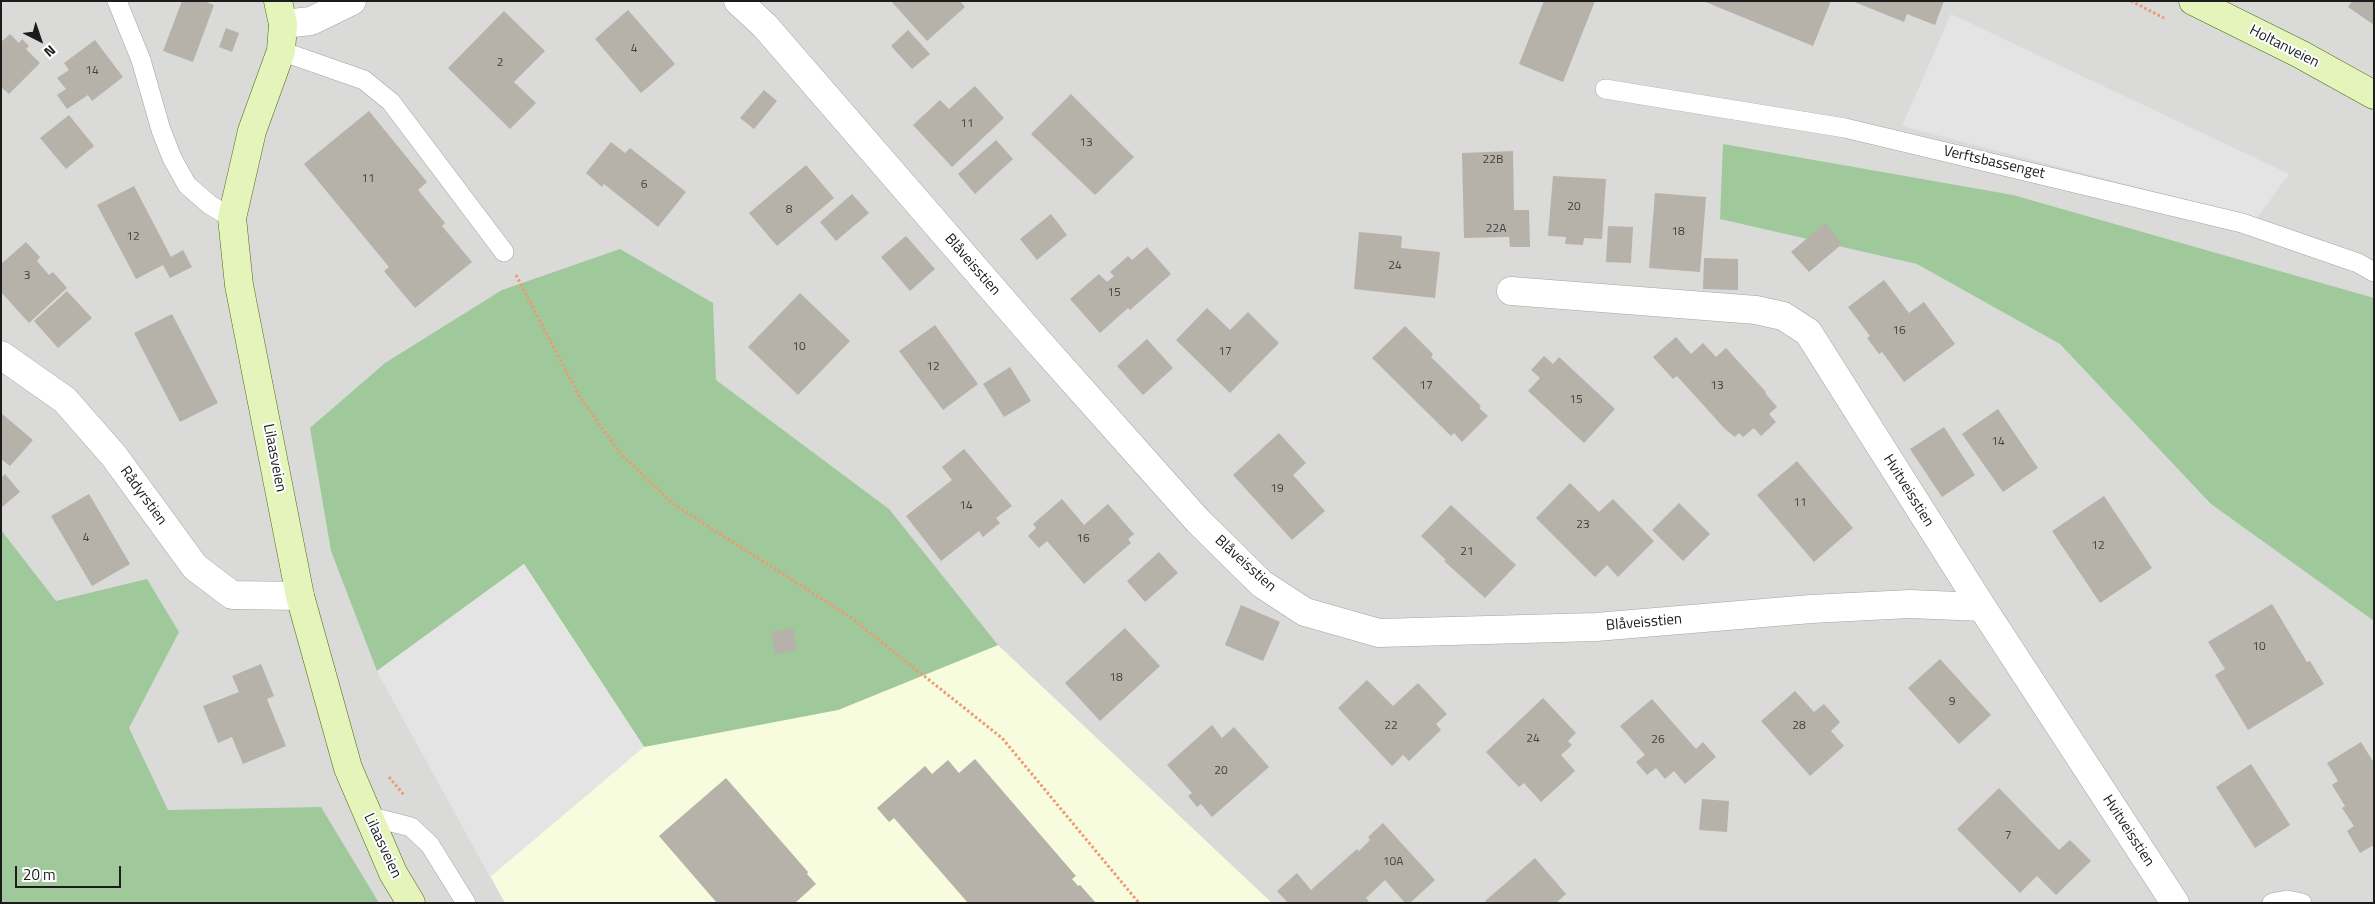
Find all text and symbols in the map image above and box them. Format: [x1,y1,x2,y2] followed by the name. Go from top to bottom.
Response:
[15,15,65,65] north arrow
[2246,22,2322,72] street label: Holtanveien
[40,41,61,63] text: N
[631,42,637,56] house number: 4
[497,56,503,70] house number: 2
[85,64,99,78] house number: 14
[960,117,974,131] house number: 11
[1079,136,1093,150] house number: 13
[1941,143,2047,183] street label: Verftsbassenget
[1483,153,1503,167] house number: 22B
[361,172,375,186] house number: 11
[641,178,647,192] house number: 6
[1567,200,1581,214] house number: 20
[786,203,792,217] house number: 8
[1486,222,1506,236] house number: 22A
[1671,225,1685,239] house number: 18
[126,230,140,244] house number: 12
[940,230,1004,300] street label: Blåveisstien
[1388,259,1402,273] house number: 24
[24,269,30,283] house number: 3
[1107,286,1121,300] house number: 15
[1892,324,1906,338] house number: 16
[792,340,806,354] house number: 10
[1218,345,1232,359] house number: 17
[926,360,940,374] house number: 12
[1419,379,1433,393] house number: 17
[1710,379,1724,393] house number: 13
[1569,393,1583,407] house number: 15
[259,422,289,494] street label: Lilaasveien
[1991,435,2005,449] house number: 14
[1879,451,1937,531] street label: Hvitveisstien
[116,463,170,529] street label: Rådyrstien
[1270,482,1284,496] house number: 19
[1793,496,1807,510] house number: 11
[959,499,973,513] house number: 14
[1576,518,1590,532] house number: 23
[83,531,89,545] house number: 4
[1076,532,1090,546] house number: 16
[1211,532,1279,596] street label: Blåveisstien
[2091,539,2105,553] house number: 12
[1460,545,1474,559] house number: 21
[1605,611,1683,635] street label: Blåveisstien
[2252,640,2266,654] house number: 10
[1109,671,1123,685] house number: 18
[1949,695,1955,709] house number: 9
[1384,719,1398,733] house number: 22
[1792,719,1806,733] house number: 28
[1526,732,1540,746] house number: 24
[1651,733,1665,747] house number: 26
[1214,764,1228,778] house number: 20
[2098,792,2158,870] street label: Hvitveisstien
[359,811,405,881] street label: Lilaasveien
[2005,829,2011,843] house number: 7
[1383,855,1403,869] house number: 10A
[18,856,124,888] scale bar
[23,863,56,886] text: 20 m

